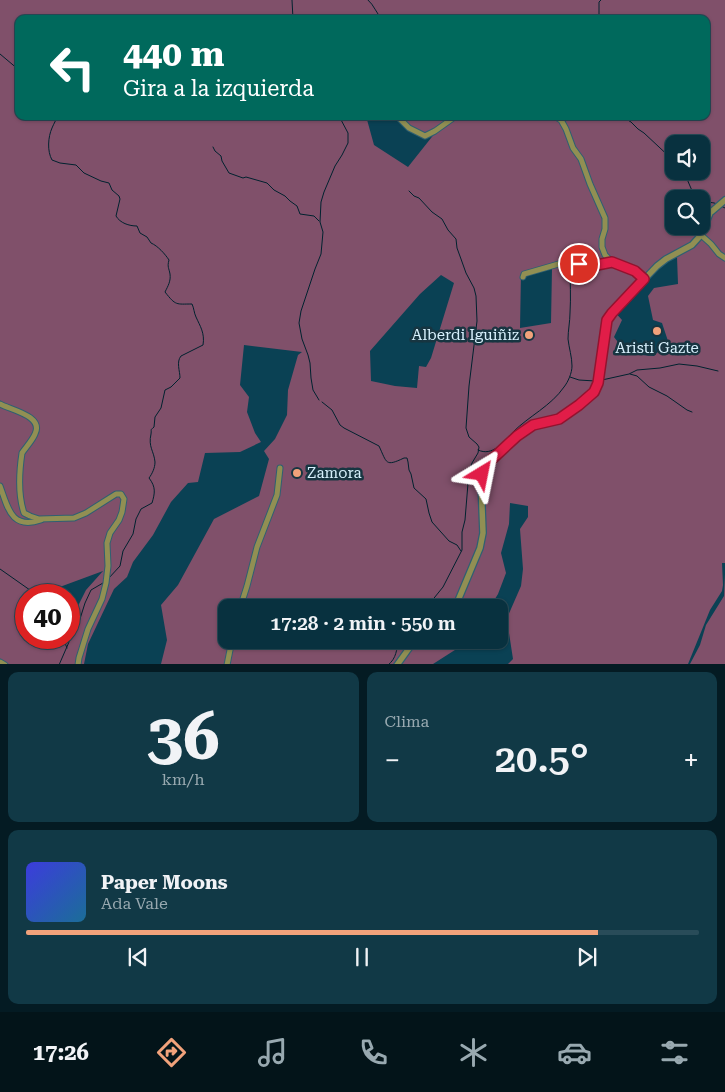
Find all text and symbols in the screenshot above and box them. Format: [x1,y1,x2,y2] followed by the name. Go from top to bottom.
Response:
[123,34,224,75] text: 440 m
[40,35,105,100] icon: left
[123,76,314,101] text: Gira a la izquierda
[665,135,710,235] map controls
[665,135,710,180] button: sound
[665,190,710,235] button: search
[558,243,600,285] pin
[565,250,593,278] icon: arrive
[651,325,663,337] marker: Aristi Gazte
[412,326,519,344] place label: Alberdi Iguiñiz
[523,329,535,341] marker: Alberdi Iguiñiz
[615,339,699,357] place label: Aristi Gazte
[455,447,507,499] position arrow
[307,464,362,482] place label: Zamora
[291,467,303,479] marker: Zamora
[15,584,80,649] speed limit sign: 40
[270,612,456,635] text: 17:28 · 2 min · 550 m
[147,699,220,775] text: 36
[385,712,429,731] text: Clima
[495,737,589,781] text: 20.5°
[385,744,400,777] text: −
[683,744,699,777] text: +
[162,770,205,789] text: km/h
[101,871,228,894] text: Paper Moons
[101,894,168,913] text: Ada Vale
[124,943,152,971] icon: previous
[348,943,376,971] icon: pause
[573,943,601,971] icon: next
[154,1035,189,1070] icon: directions
[255,1035,290,1070] icon: music
[356,1035,391,1070] icon: phone
[456,1035,491,1070] icon: climate
[557,1035,592,1070] icon: car
[657,1035,692,1070] icon: filters
[33,1040,89,1065] text: 17:26

